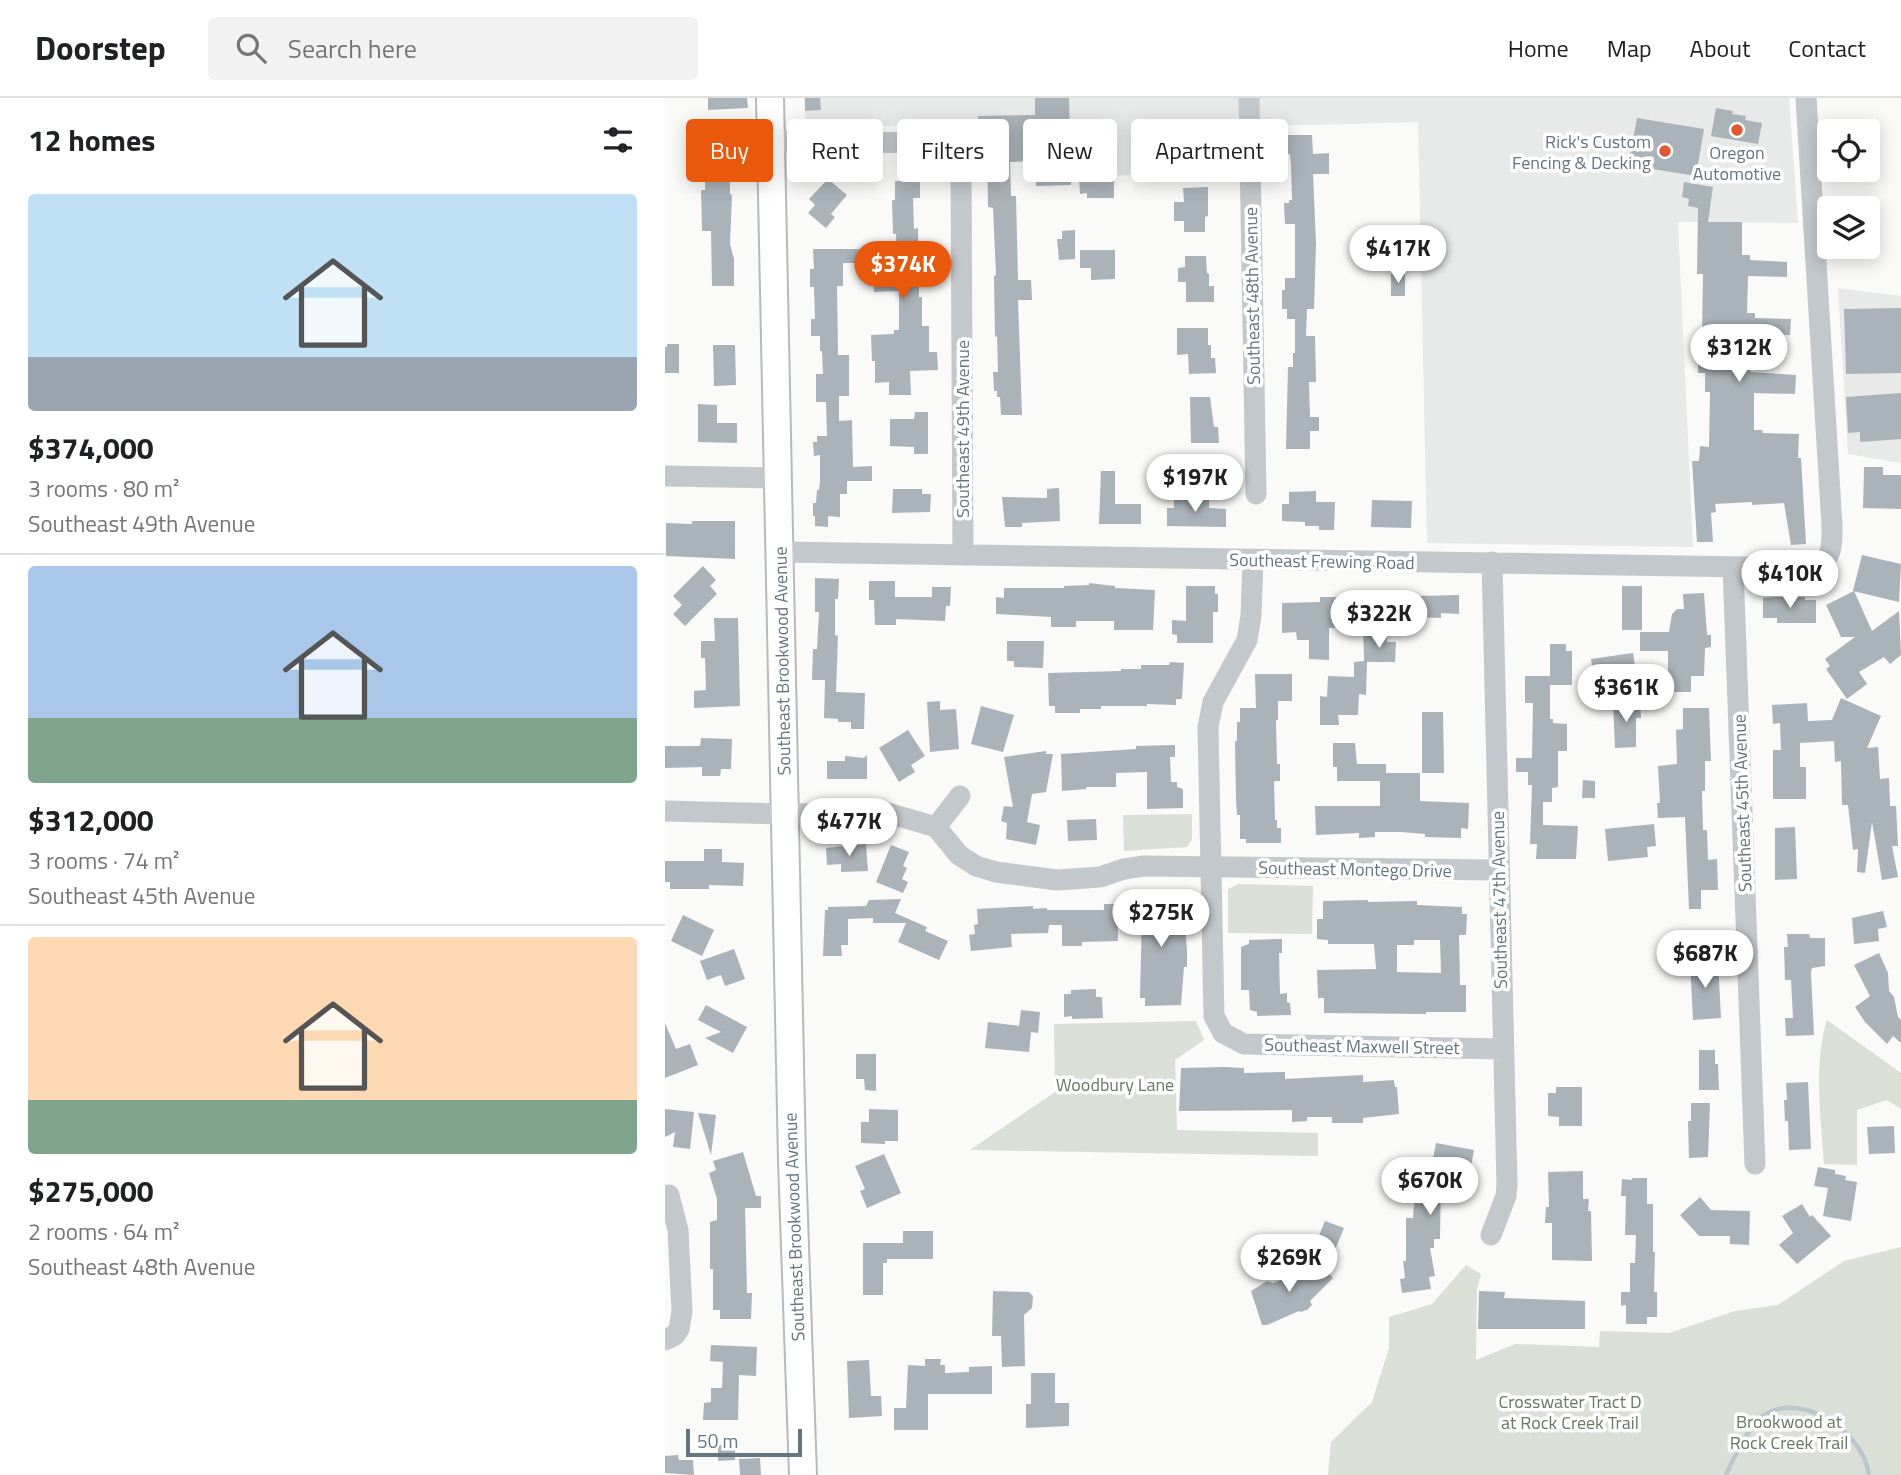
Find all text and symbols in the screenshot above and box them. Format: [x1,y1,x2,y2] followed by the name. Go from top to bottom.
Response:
[208,17,698,80] search box
[35,23,166,73] text: Doorstep
[232,29,270,67] icon: search
[288,29,417,68] text: Search here
[1508,30,1569,66] text: Home
[1607,30,1652,66] text: Map
[1690,30,1750,66] text: About
[1788,30,1866,66] text: Contact
[28,117,155,163] text: 12 homes
[686,119,773,182] chip: Buy
[787,119,883,182] chip: Rent
[897,119,1009,182] chip: Filters
[1023,119,1117,182] chip: New
[1131,119,1288,182] chip: Apartment
[1817,119,1880,259] map controls
[1817,119,1880,182] button: locate
[599,121,637,159] icon: filters
[1729,122,1745,138] marker: Oregon Automotive
[1512,128,1651,176] place label: Rick's Custom Fencing & Decking
[1693,139,1781,187] place label: Oregon Automotive
[1657,143,1673,159] marker: Rick's Custom Fencing & Decking
[1817,196,1880,259] button: layers
[1237,207,1267,385] street label: Southeast 48th Avenue
[1349,226,1447,285] pin: $417K
[1365,230,1431,265] text: $417K
[270,240,396,366] icon: home
[854,242,952,301] pin: $374K
[870,246,936,281] text: $374K
[1690,324,1788,384] pin: $312K
[1706,329,1772,364] text: $312K
[949,340,976,518] street label: Southeast 49th Avenue
[28,425,154,471] text: $374,000
[1146,454,1244,514] pin: $197K
[1162,459,1228,494] text: $197K
[28,471,179,506] text: 3 rooms · 80 m²
[28,506,255,541] text: Southeast 49th Avenue
[767,546,797,776] street label: Southeast Brookwood Avenue
[1229,546,1415,576] street label: Southeast Frewing Road
[1741,550,1839,610] pin: $410K
[1757,555,1823,590] text: $410K
[1330,590,1428,650] pin: $322K
[1346,595,1412,630] text: $322K
[270,612,396,738] icon: home
[1577,664,1675,724] pin: $361K
[1593,669,1659,704] text: $361K
[1725,714,1759,892] street label: Southeast 45th Avenue
[28,797,154,843] text: $312,000
[800,798,898,858] pin: $477K
[816,803,882,838] text: $477K
[1484,811,1514,989] street label: Southeast 47th Avenue
[28,843,179,878] text: 3 rooms · 74 m²
[1258,854,1452,884] street label: Southeast Montego Drive
[28,878,255,913] text: Southeast 45th Avenue
[1112,890,1210,949] pin: $275K
[1128,894,1194,929] text: $275K
[1656,930,1754,990] pin: $687K
[1672,935,1738,970] text: $687K
[270,983,396,1109] icon: home
[1264,1031,1461,1061] street label: Southeast Maxwell Street
[1056,1071,1174,1098] park label: Woodbury Lane
[777,1112,811,1342] street label: Southeast Brookwood Avenue
[1381,1158,1479,1217] pin: $670K
[1397,1162,1463,1197] text: $670K
[28,1168,154,1214] text: $275,000
[28,1214,179,1249] text: 2 rooms · 64 m²
[1240,1234,1338,1294] pin: $269K
[1256,1239,1322,1274] text: $269K
[28,1249,255,1284] text: Southeast 48th Avenue
[1498,1388,1642,1436] park label: Crosswater Tract D at Rock Creek Trail
[1730,1408,1848,1456] park label: Brookwood at Rock Creek Trail
[686,1426,801,1458] scale bar
[697,1426,738,1455] text: 50 m

